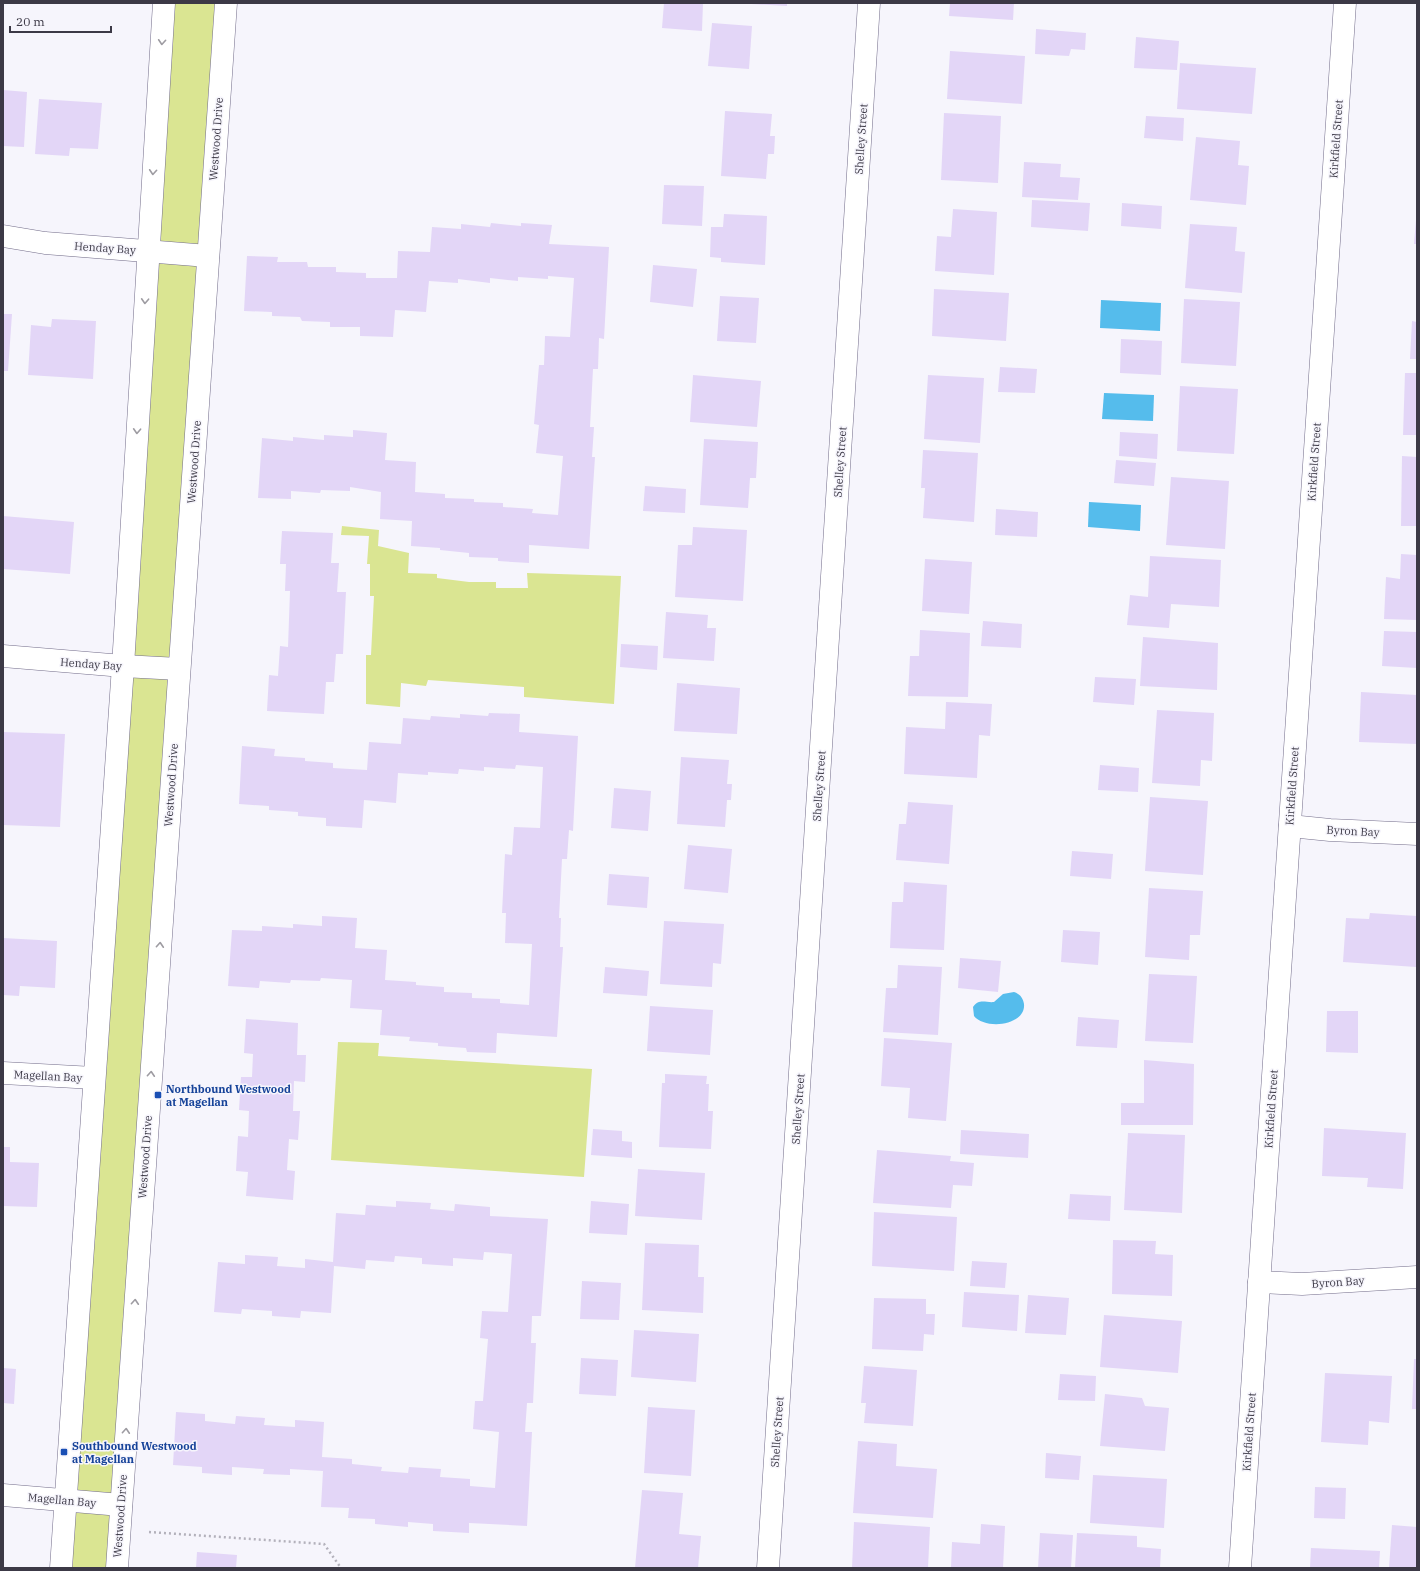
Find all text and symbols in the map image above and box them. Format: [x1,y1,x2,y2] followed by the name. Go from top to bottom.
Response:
[10,8,111,34] scale bar
[16,14,45,29] text: 20 m
[157,39,166,45] one-way arrow
[206,97,226,181] street label: Westwood Drive
[1326,99,1346,179] street label: Kirkfield Street
[852,103,870,175] street label: Shelley Street
[149,169,158,175] one-way arrow
[74,239,136,257] street label: Henday Bay
[140,298,149,304] one-way arrow
[184,420,204,504] street label: Westwood Drive
[1304,422,1324,502] street label: Kirkfield Street
[831,426,849,498] street label: Shelley Street
[133,428,141,434] one-way arrow
[60,655,122,673] street label: Henday Bay
[161,743,181,827] street label: Westwood Drive
[1282,746,1302,826] street label: Kirkfield Street
[810,750,828,822] street label: Shelley Street
[1326,823,1380,839] street label: Byron Bay
[156,941,165,948] one-way arrow
[13,1067,83,1085] street label: Magellan Bay
[1261,1069,1281,1149] street label: Kirkfield Street
[147,1071,156,1077] one-way arrow
[789,1073,807,1145] street label: Shelley Street
[166,1082,291,1109] place label: Northbound Westwood at Magellan
[153,1090,163,1100] marker: Northbound Westwood at Magellan
[135,1115,155,1199] street label: Westwood Drive
[1311,1273,1365,1291] street label: Byron Bay
[131,1299,140,1305] one-way arrow
[1239,1392,1259,1472] street label: Kirkfield Street
[768,1396,786,1468] street label: Shelley Street
[122,1428,131,1434] one-way arrow
[72,1439,197,1466] place label: Southbound Westwood at Magellan
[59,1447,69,1457] marker: Southbound Westwood at Magellan
[110,1474,130,1558] street label: Westwood Drive
[27,1490,97,1510] street label: Magellan Bay

